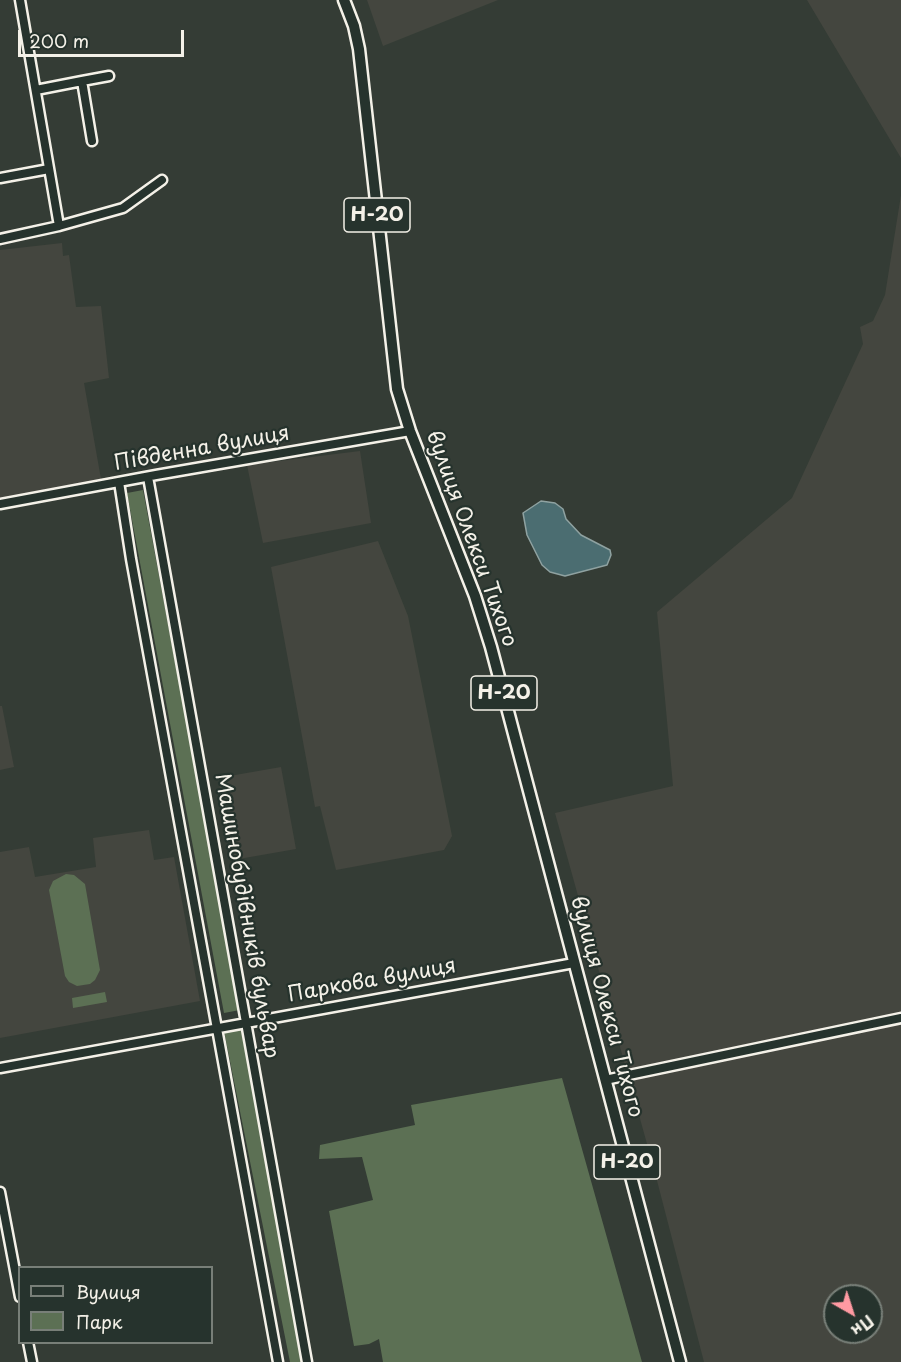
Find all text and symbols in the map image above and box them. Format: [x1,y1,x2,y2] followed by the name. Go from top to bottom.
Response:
[21,18,188,56] scale bar
[29,27,89,54] text: 200 m
[344,198,410,232] road number: Н-20
[112,421,292,477] street label: Південна вулиця
[420,427,522,651] street label: вулиця Олекси Тихого
[471,676,537,710] road number: Н-20
[208,771,284,1061] street label: Машинобудівників бульвар
[564,894,648,1120] street label: вулиця Олекси Тихого
[286,954,458,1008] street label: Паркова вулиця
[594,1145,660,1179] road number: Н-20
[18,1266,213,1344] legend
[76,1278,141,1305] text: Вулиця
[823,1284,883,1344] north arrow
[76,1308,122,1335] text: Парк
[847,1310,880,1343] text: Пн

